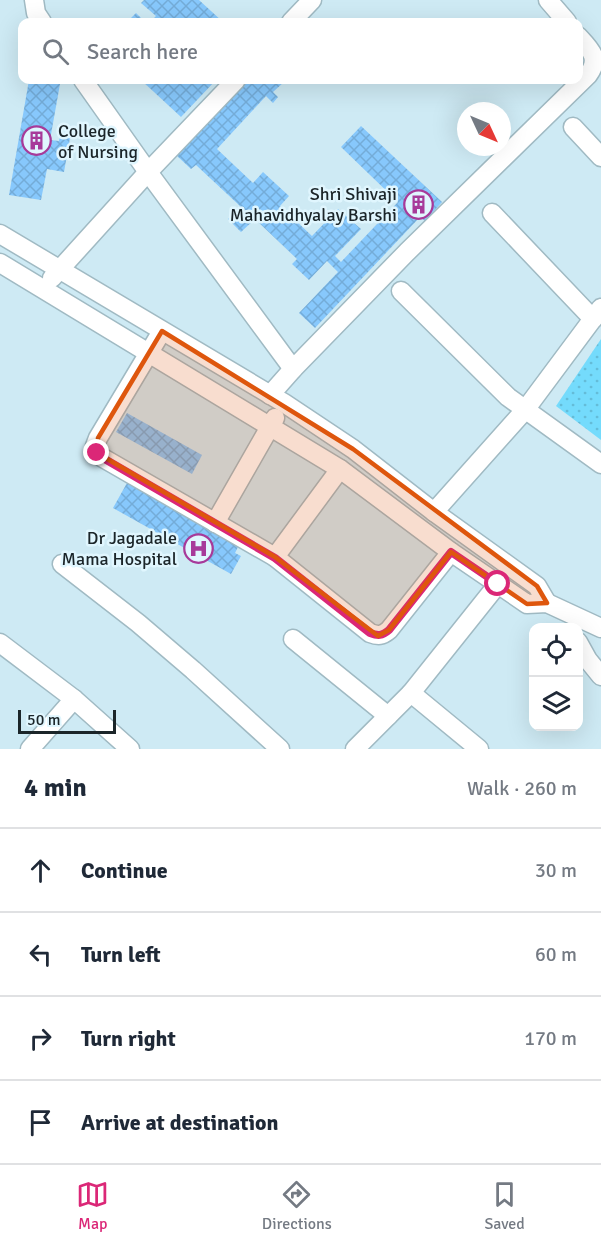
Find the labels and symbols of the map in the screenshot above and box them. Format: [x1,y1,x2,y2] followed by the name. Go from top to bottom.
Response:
[457,102,511,156] north arrow
[58,120,138,163] place label: College of Nursing
[21,125,53,157] building icon: College of Nursing
[230,183,397,226] place label: Shri Shivaji Mahavidhyalay Barshi
[402,188,434,220] building icon: Shri Shivaji Mahavidhyalay Barshi
[83,439,109,465] route end
[61,527,177,570] place label: Dr Jagadale Mama Hospital
[182,532,214,564] hospital icon: Dr Jagadale Mama Hospital
[484,570,510,596] route start
[18,707,116,734] scale bar

